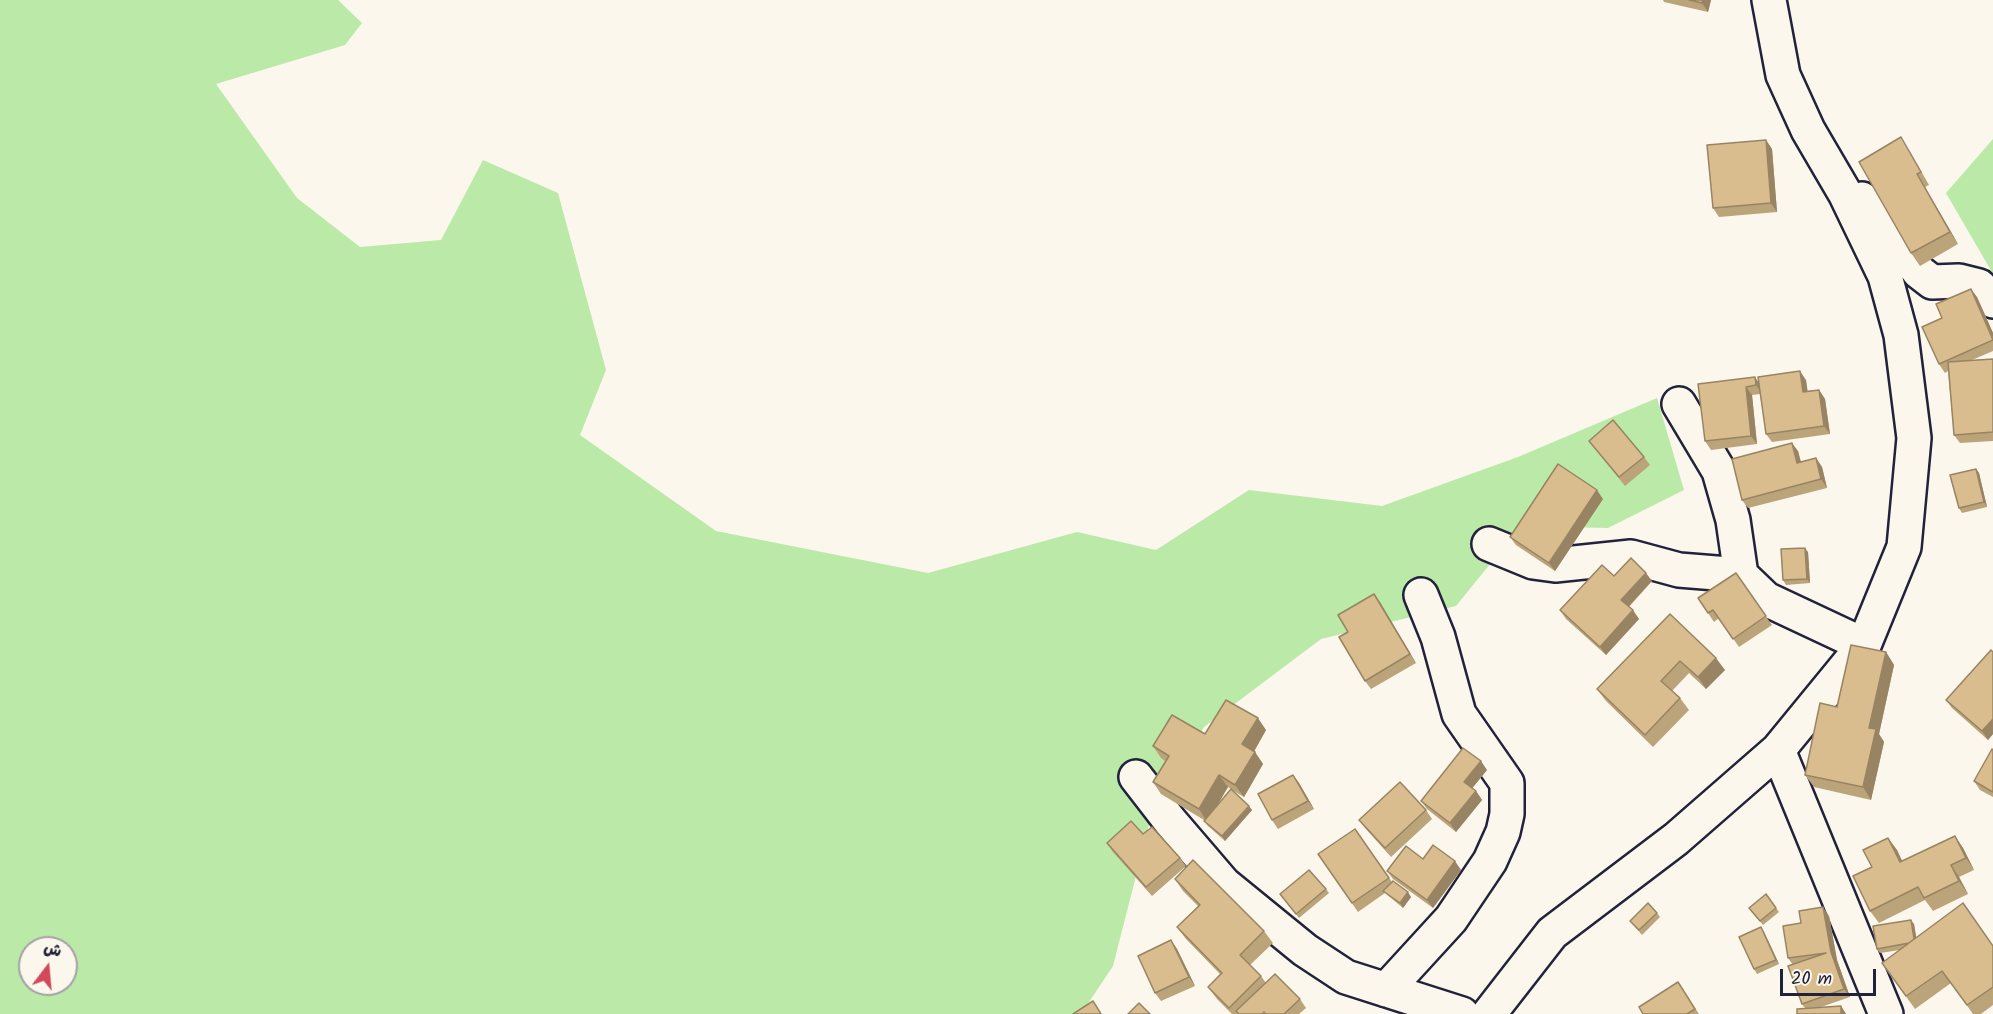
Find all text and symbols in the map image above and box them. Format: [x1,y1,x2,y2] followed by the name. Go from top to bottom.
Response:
[18,936,78,996] north arrow
[41,936,64,965] text: ش
[1783,957,1879,995] scale bar
[1791,965,1832,994] text: 20 m

